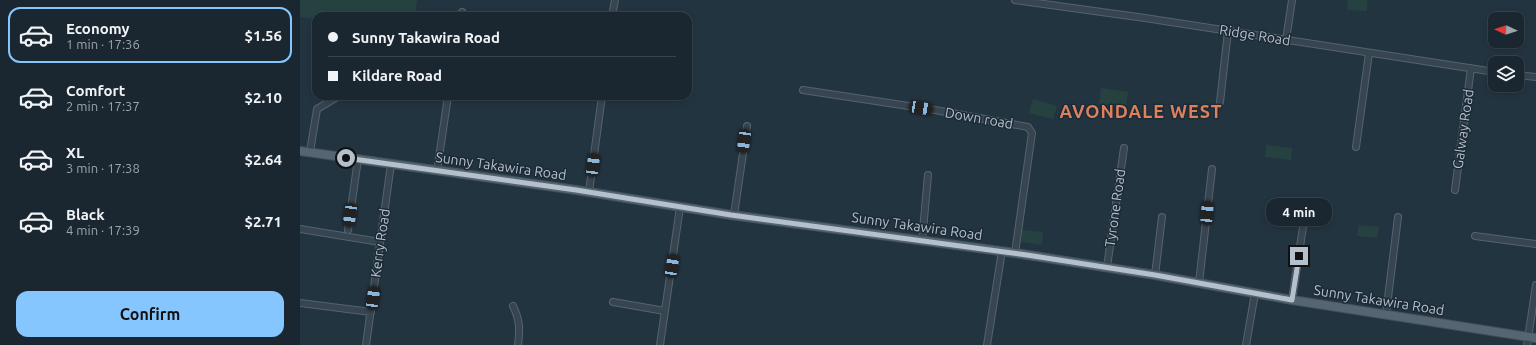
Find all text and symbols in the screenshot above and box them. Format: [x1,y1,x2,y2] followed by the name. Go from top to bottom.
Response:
[1488,12,1524,48] north arrow
[1488,12,1524,92] map controls
[18,17,54,53] icon: car
[66,20,130,37] text: Economy
[1218,21,1292,49] street label: Ridge Road
[244,27,282,44] text: $1.56
[352,29,500,46] text: Sunny Takawira Road
[66,37,140,51] text: 1 min · 17:36
[1488,56,1524,92] button: layers
[352,67,442,84] text: Kildare Road
[18,79,54,115] icon: car
[66,82,125,99] text: Comfort
[1449,88,1477,170] street label: Galway Road
[244,89,282,106] text: $2.10
[66,99,140,113] text: 2 min · 17:37
[908,100,934,116] car
[1059,101,1223,121] district label: AVONDALE WEST
[944,104,1014,132] street label: Down road
[736,128,752,154] car
[18,141,54,177] icon: car
[66,144,84,161] text: XL
[337,149,355,167] route start
[434,149,568,183] street label: Sunny Takawira Road
[244,151,282,168] text: $2.64
[586,152,600,178] car
[66,161,140,175] text: 3 min · 17:38
[1102,168,1128,248] street label: Tyrone Road
[1266,198,1332,226] callout: 4 min
[1200,201,1214,225] car
[342,202,358,228] car
[18,203,54,239] icon: car
[1283,205,1315,219] text: 4 min
[66,206,105,223] text: Black
[367,208,393,278] street label: Kerry Road
[850,209,984,243] street label: Sunny Takawira Road
[244,213,282,230] text: $2.71
[66,223,140,237] text: 4 min · 17:39
[1290,247,1308,265] route end
[664,253,680,279] car
[1313,282,1445,318] street label: Sunny Takawira Road
[365,285,381,311] car
[16,291,284,337] button: Confirm

